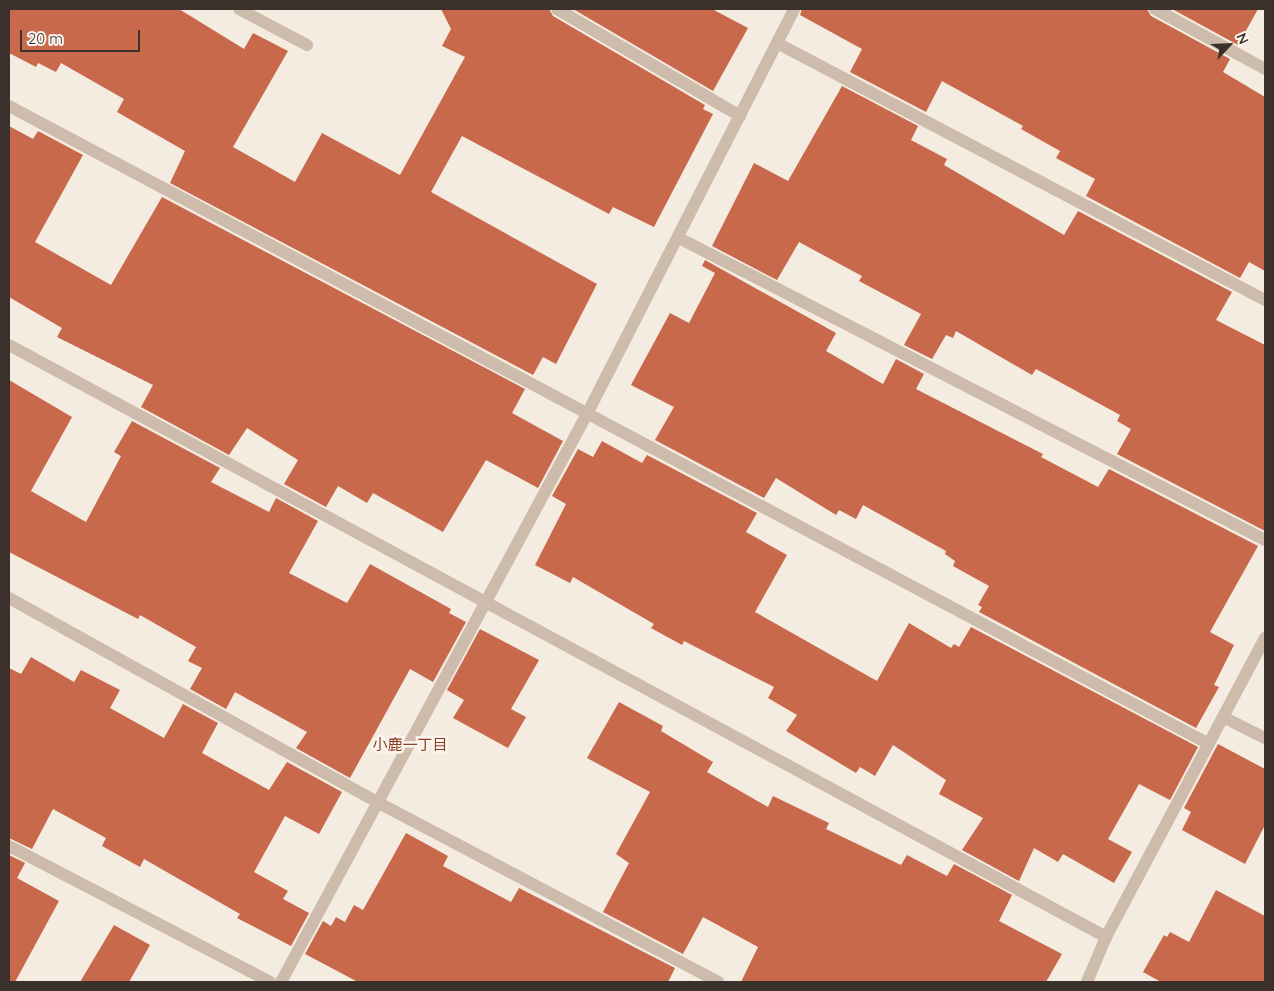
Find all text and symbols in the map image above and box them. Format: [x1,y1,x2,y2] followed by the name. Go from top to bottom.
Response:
[22,20,142,52] scale bar
[1204,20,1254,70] north arrow
[28,29,63,48] text: 20 m
[1232,30,1253,47] text: N
[373,736,447,754] district label: 小鹿一丁目

